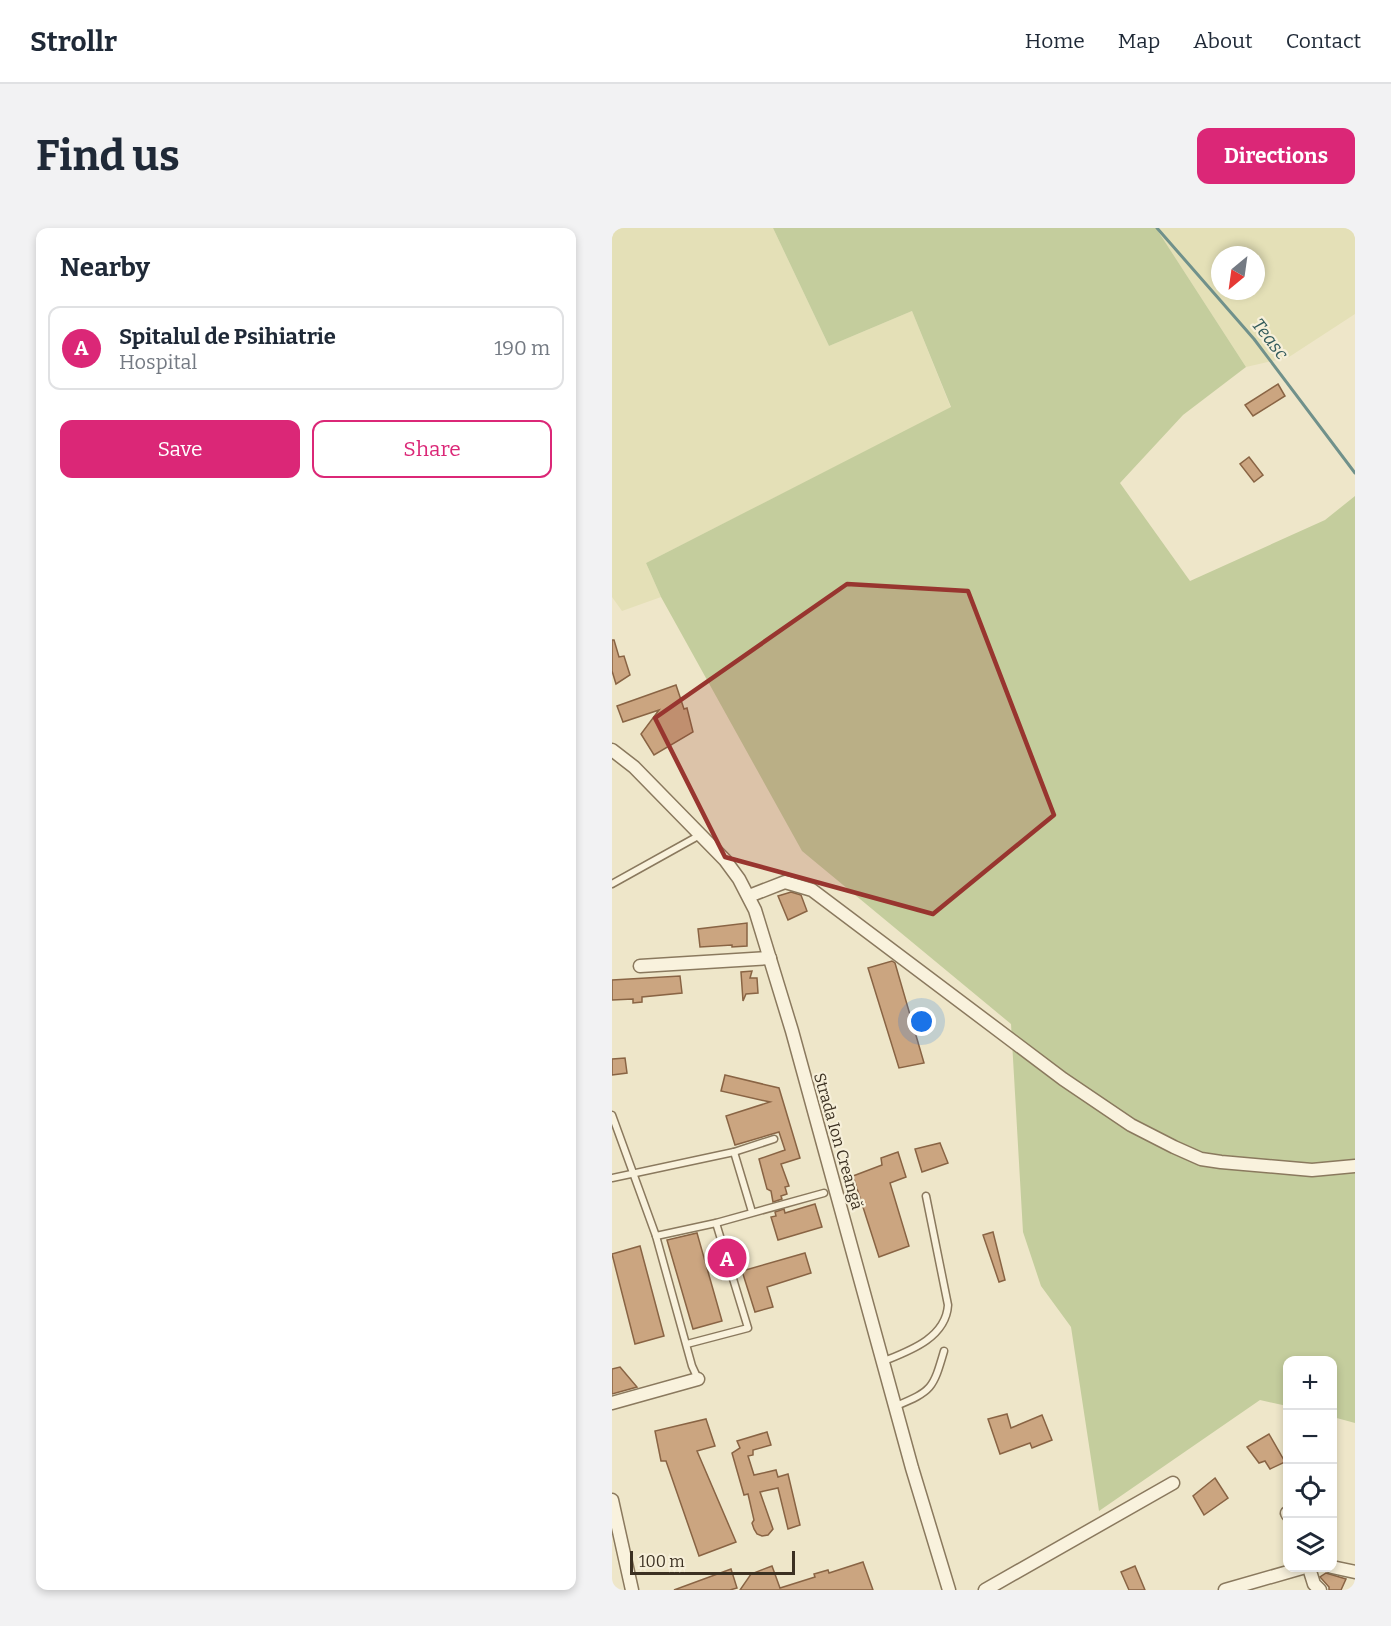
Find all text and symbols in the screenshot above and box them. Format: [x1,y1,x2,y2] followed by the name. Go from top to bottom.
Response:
[30,25,117,58] text: Strollr
[1025,28,1085,54] text: Home
[1118,28,1160,54] text: Map
[1193,28,1253,54] text: About
[1286,28,1361,54] text: Contact
[1197,128,1355,184] button: Directions
[36,131,180,181] text: Find us
[1211,246,1265,300] north arrow
[60,252,150,283] text: Nearby
[1247,314,1293,364] water label: Teasc
[119,323,336,350] text: Spitalul de Psihiatrie
[74,336,89,360] text: A
[494,336,550,360] text: 190 m
[119,350,197,374] text: Hospital
[60,420,300,478] button: Save
[312,420,552,478] button: Share
[907,1007,936,1036] your location
[810,1071,867,1212] street label: Strada Ion Creangă
[708,1236,746,1280] pin: A
[1283,1356,1337,1572] map controls
[1283,1356,1337,1410] button: +
[1283,1410,1337,1464] button: −
[1283,1464,1337,1518] button: locate
[1283,1518,1337,1572] button: layers
[630,1548,795,1576] scale bar
[639,1552,684,1571] text: 100 m

